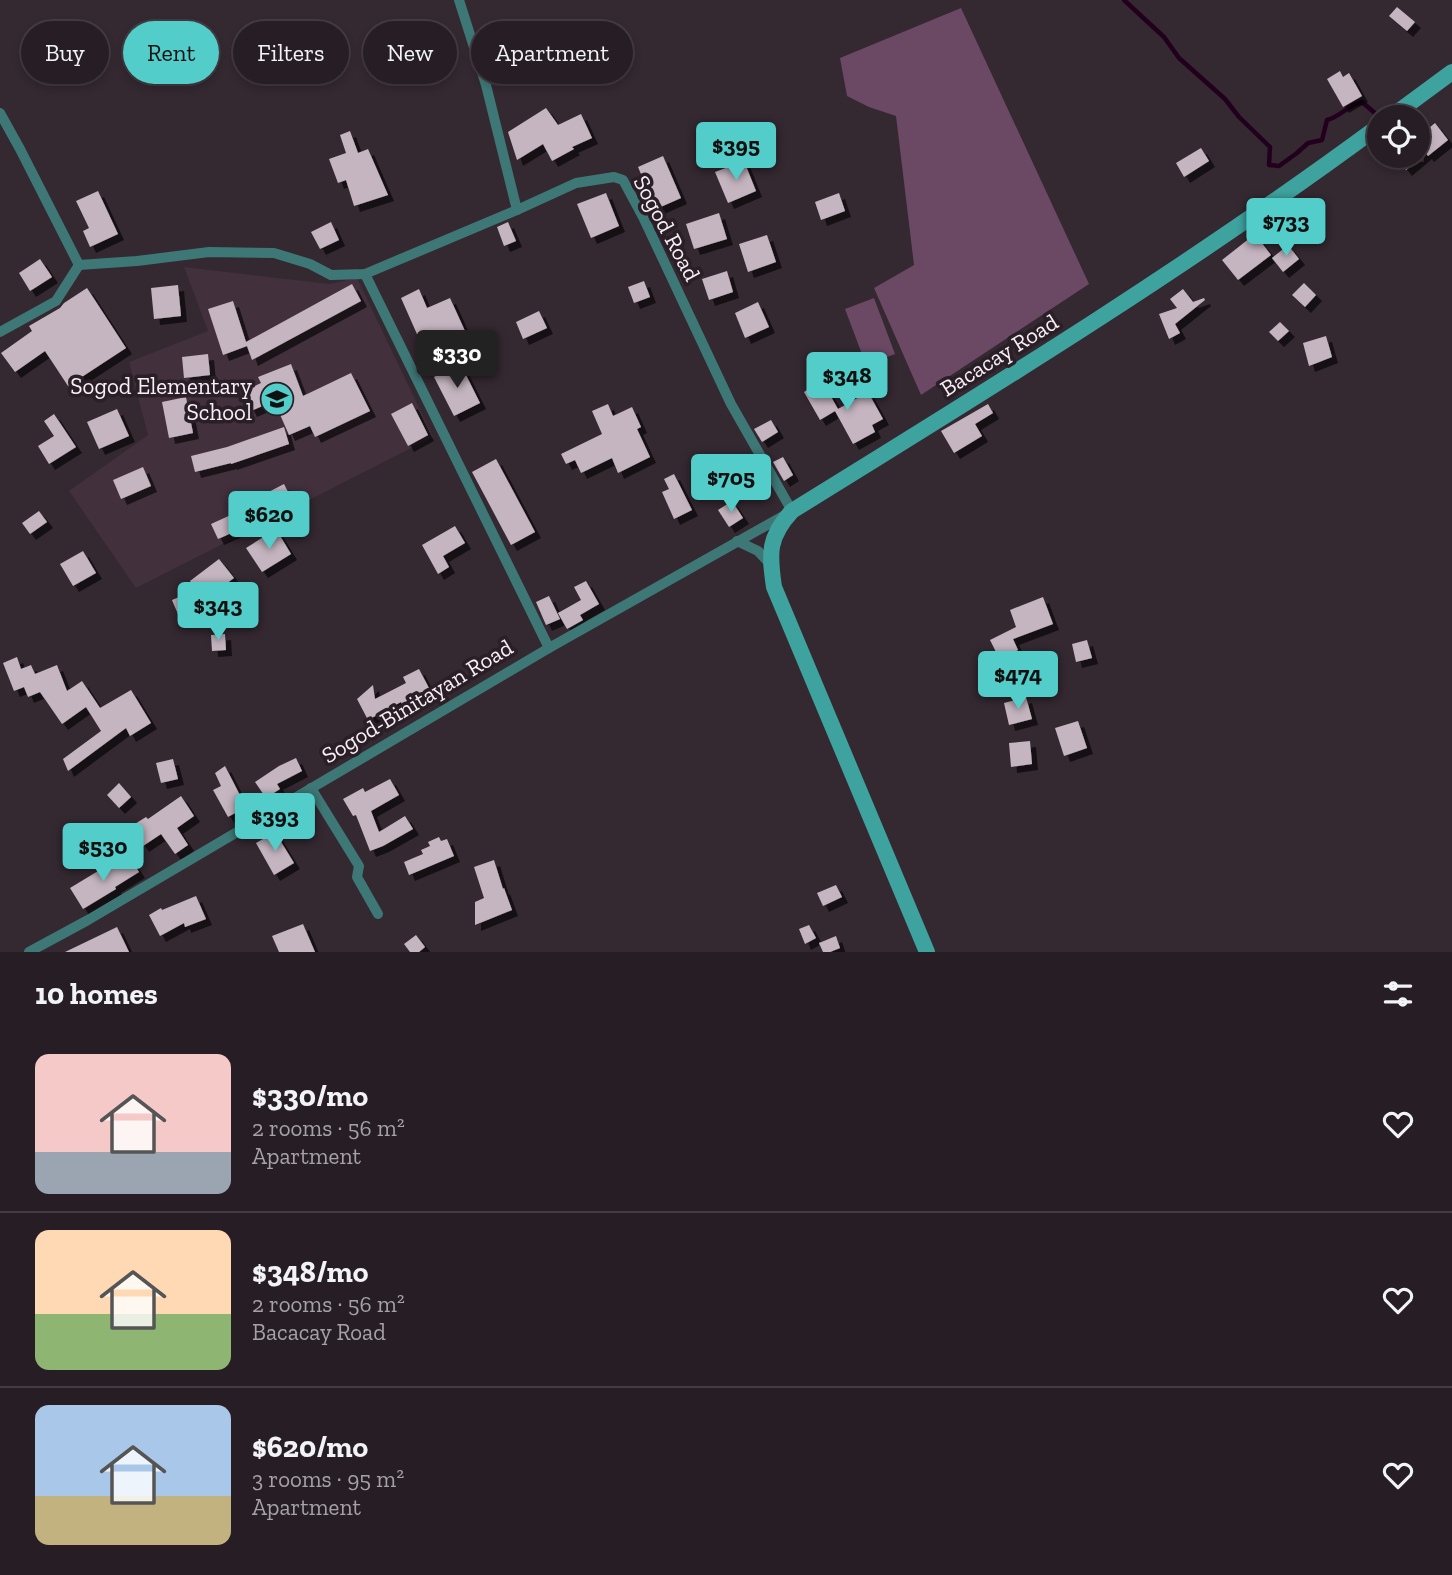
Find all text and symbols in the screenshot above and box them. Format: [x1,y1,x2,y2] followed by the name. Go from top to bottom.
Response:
[21,21,109,84] chip: Buy
[123,21,219,84] chip: Rent
[233,21,349,84] chip: Filters
[363,21,457,84] chip: New
[471,21,633,84] chip: Apartment
[1367,105,1430,168] map controls
[1367,105,1430,168] button: locate
[695,122,777,182] pin: $395
[712,131,760,159] text: $395
[627,170,707,286] street label: Sogod Road
[1245,198,1327,258] pin: $733
[1262,207,1310,235] text: $733
[935,307,1063,402] street label: Bacacay Road
[416,330,498,390] pin: $330
[432,339,482,367] text: $330
[806,352,888,412] pin: $348
[822,361,872,389] text: $348
[70,372,252,426] place label: Sogod Elementary School
[258,380,296,418] school or university icon: Sogod Elementary School
[690,454,772,514] pin: $705
[707,463,755,491] text: $705
[228,491,310,551] pin: $620
[244,500,294,528] text: $620
[177,582,259,642] pin: $343
[194,591,242,619] text: $343
[316,633,518,769] street label: Sogod-Binitayan Road
[977,652,1059,711] pin: $474
[994,660,1042,688] text: $474
[234,794,316,853] pin: $393
[251,802,299,830] text: $393
[62,824,144,883] pin: $530
[79,832,127,860] text: $530
[1379,975,1417,1013] icon: filters
[35,976,158,1012] text: 10 homes
[252,1078,368,1114] text: $330/mo
[91,1082,175,1166] icon: home
[1379,1105,1417,1143] icon: heart
[252,1114,405,1142] text: 2 rooms · 56 m²
[252,1142,361,1170] text: Apartment
[252,1254,368,1290] text: $348/mo
[91,1258,175,1342] icon: home
[1379,1281,1417,1319] icon: heart
[252,1290,405,1318] text: 2 rooms · 56 m²
[252,1318,386,1346] text: Bacacay Road
[252,1429,368,1465] text: $620/mo
[91,1433,175,1517] icon: home
[1379,1456,1417,1494] icon: heart
[252,1465,404,1493] text: 3 rooms · 95 m²
[252,1493,361,1521] text: Apartment

